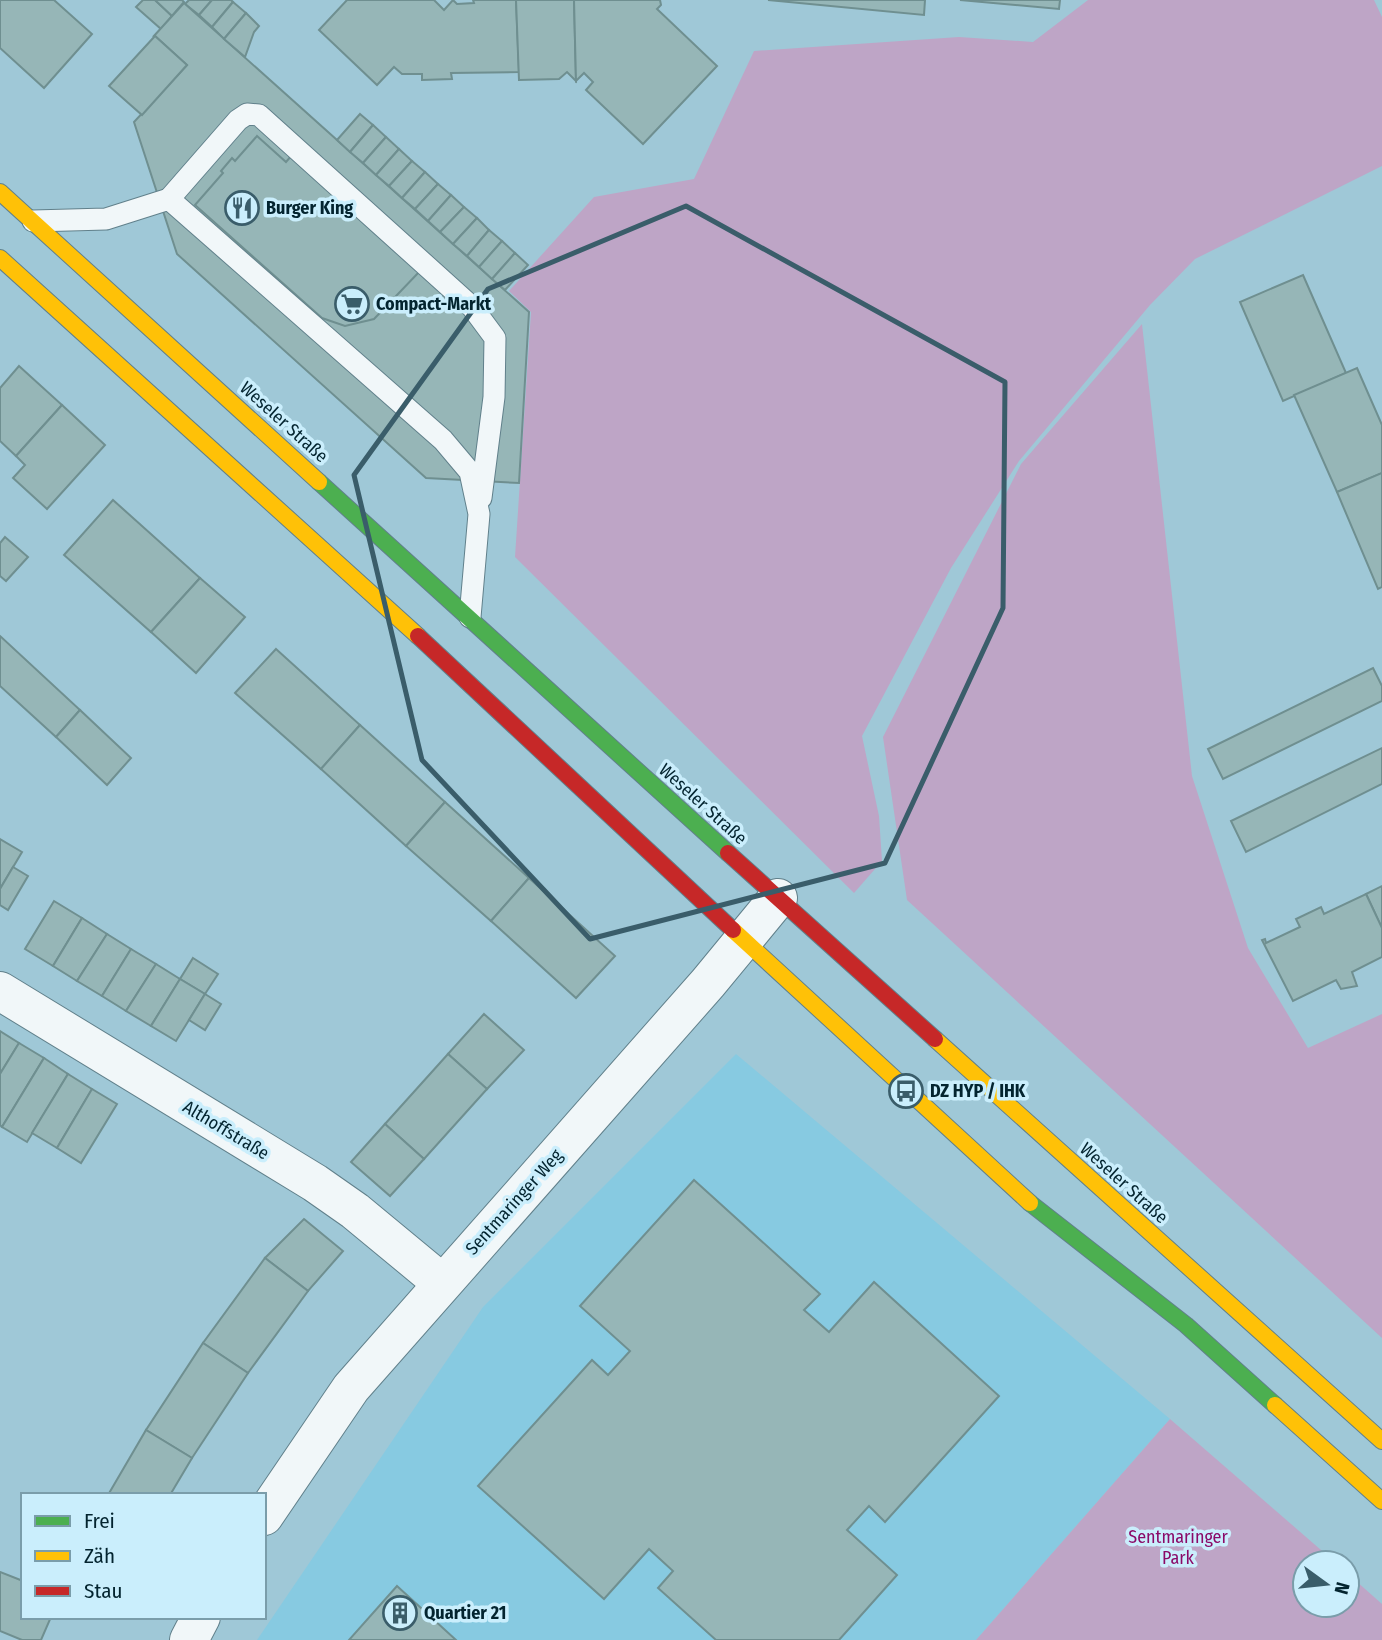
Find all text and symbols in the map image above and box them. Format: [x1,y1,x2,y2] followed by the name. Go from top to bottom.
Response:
[223,189,261,227] restaurant icon: Burger King
[266,197,353,219] place label: Burger King
[333,285,371,323] supermarket icon: Compact-Markt
[376,293,492,315] place label: Compact-Markt
[235,377,333,467] street label: Weseler Straße
[654,759,752,849] street label: Weseler Straße
[887,1072,925,1110] bus stop icon: DZ HYP / IHK
[930,1080,1026,1102] place label: DZ HYP / IHK
[179,1096,273,1164] street label: Althoffstraße
[1075,1138,1173,1228] street label: Weseler Straße
[461,1144,567,1259] street label: Sentmaringer Weg
[21,1493,266,1619] legend
[84,1508,115,1534] text: Frei
[1128,1526,1228,1569] park label: Sentmaringer Park
[84,1543,115,1569] text: Zäh
[1291,1549,1361,1619] north arrow
[84,1578,122,1604] text: Stau
[1329,1580,1355,1597] text: N
[381,1594,419,1632] building icon: Quartier 21
[424,1602,506,1624] place label: Quartier 21

